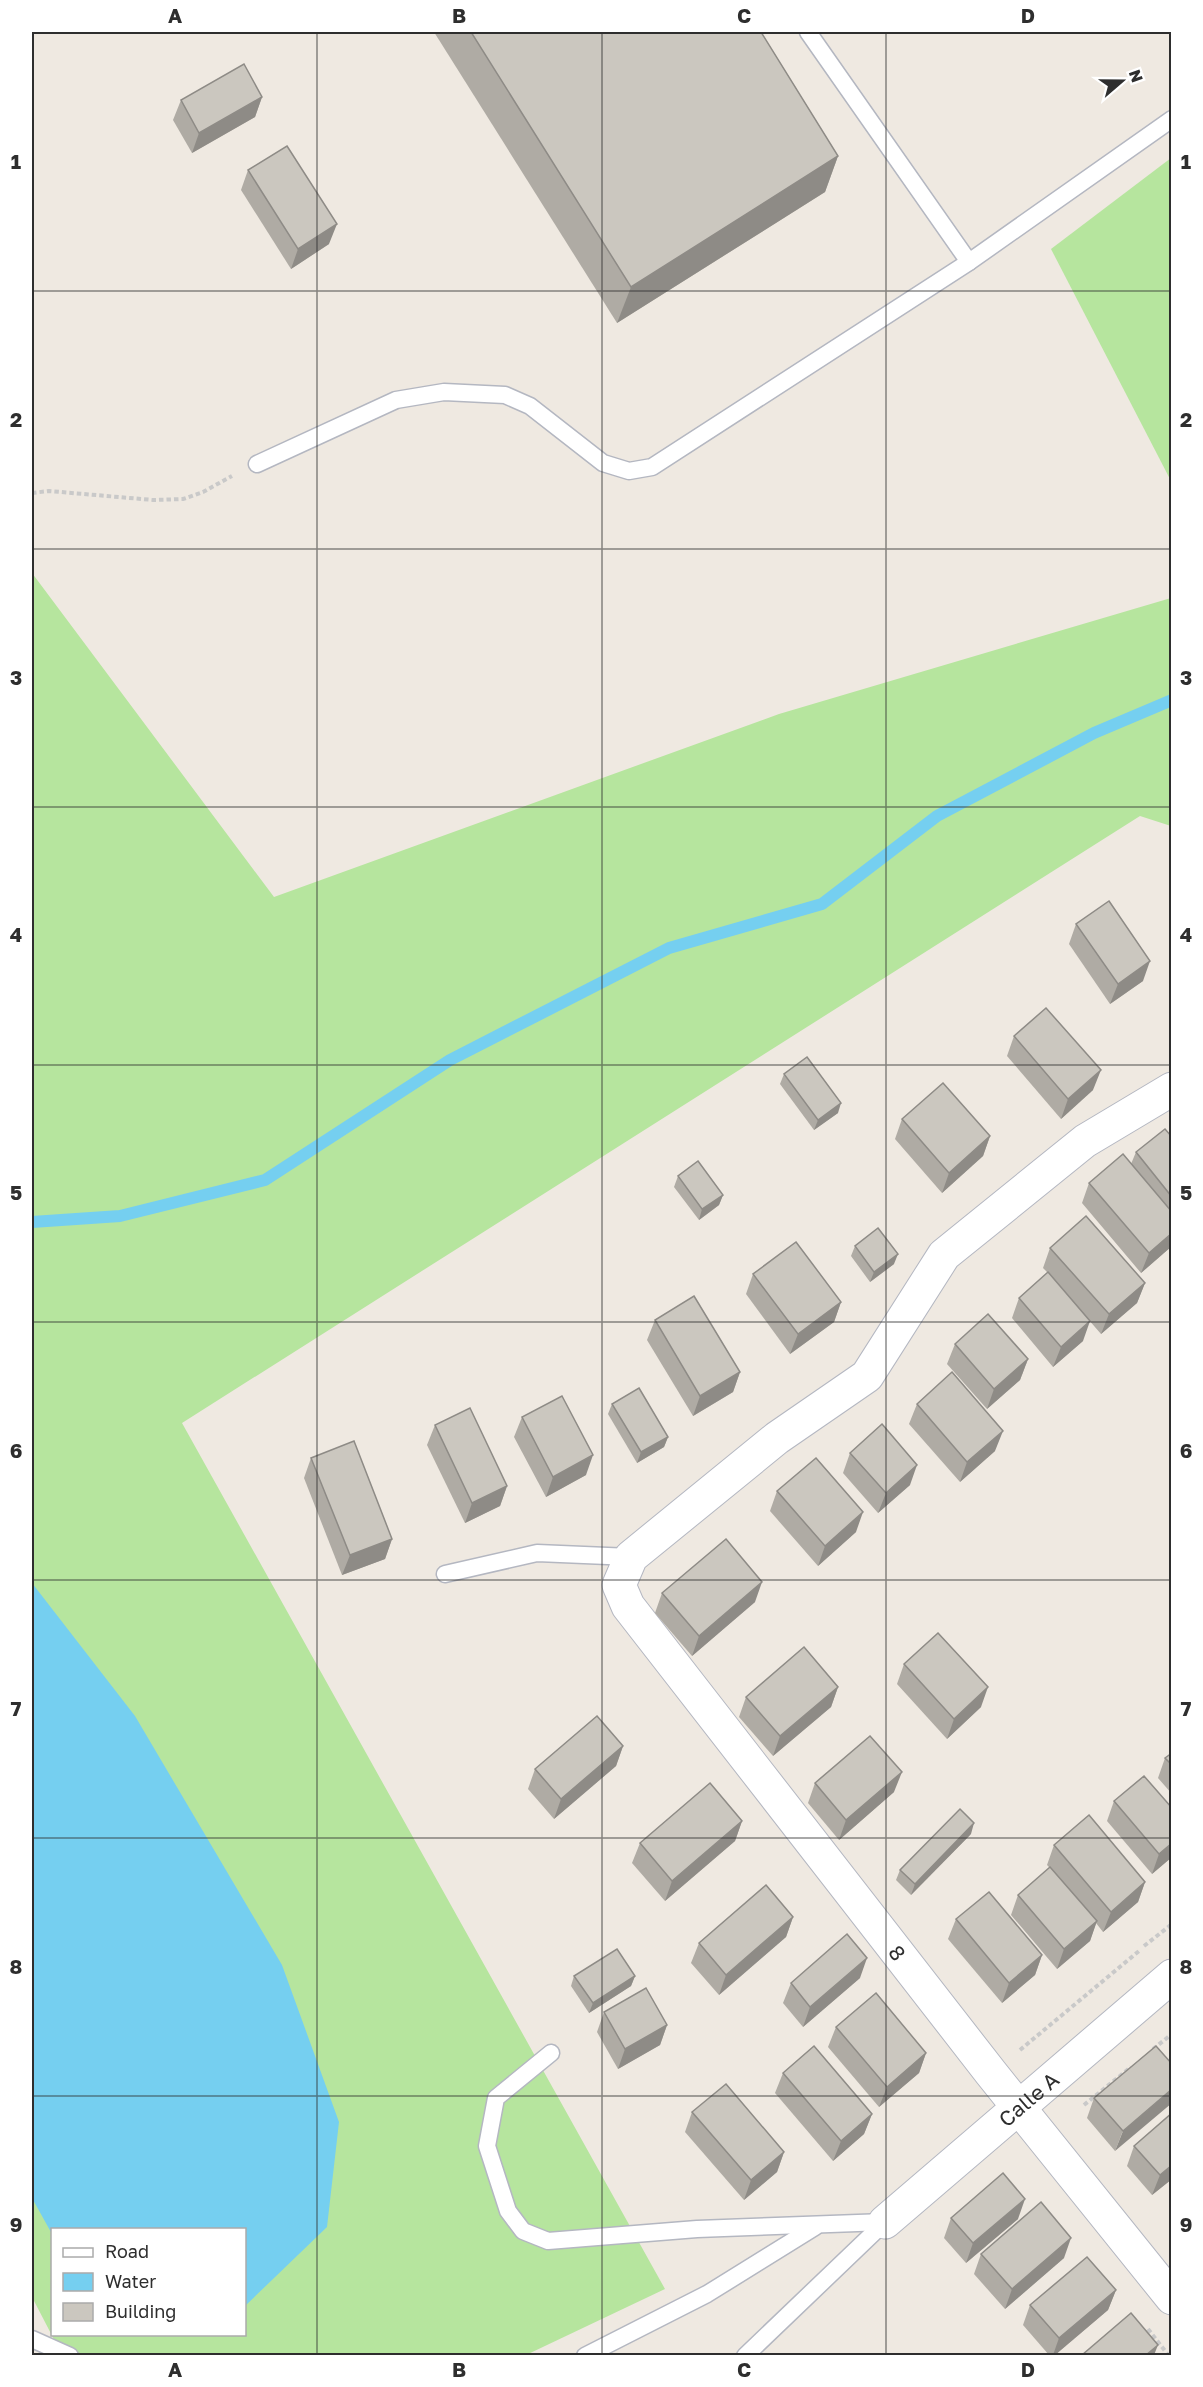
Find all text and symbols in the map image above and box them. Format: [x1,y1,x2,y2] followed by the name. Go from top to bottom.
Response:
[168,3,182,27] text: A
[452,3,466,27] text: B
[737,3,751,27] text: C
[1021,3,1035,27] text: D
[1092,51,1152,111] north arrow
[1125,67,1148,85] text: N
[11,149,21,173] text: 1
[1181,149,1191,173] text: 1
[10,407,22,431] text: 2
[1180,407,1192,431] text: 2
[10,665,22,689] text: 3
[1180,665,1192,689] text: 3
[10,922,22,946] text: 4
[1180,922,1192,946] text: 4
[10,1180,22,1204] text: 5
[1180,1180,1192,1204] text: 5
[10,1438,22,1462] text: 6
[1180,1438,1192,1462] text: 6
[11,1696,22,1720] text: 7
[1181,1696,1192,1720] text: 7
[883,1940,912,1966] street label: 8
[10,1954,22,1978] text: 8
[1180,1954,1192,1978] text: 8
[993,2066,1064,2132] street label: Calle A
[10,2212,22,2236] text: 9
[1180,2212,1192,2236] text: 9
[51,2228,246,2336] legend
[105,2240,149,2262] text: Road
[105,2270,156,2292] text: Water
[105,2300,176,2322] text: Building
[168,2357,182,2381] text: A
[452,2357,466,2381] text: B
[737,2357,751,2381] text: C
[1021,2357,1035,2381] text: D

